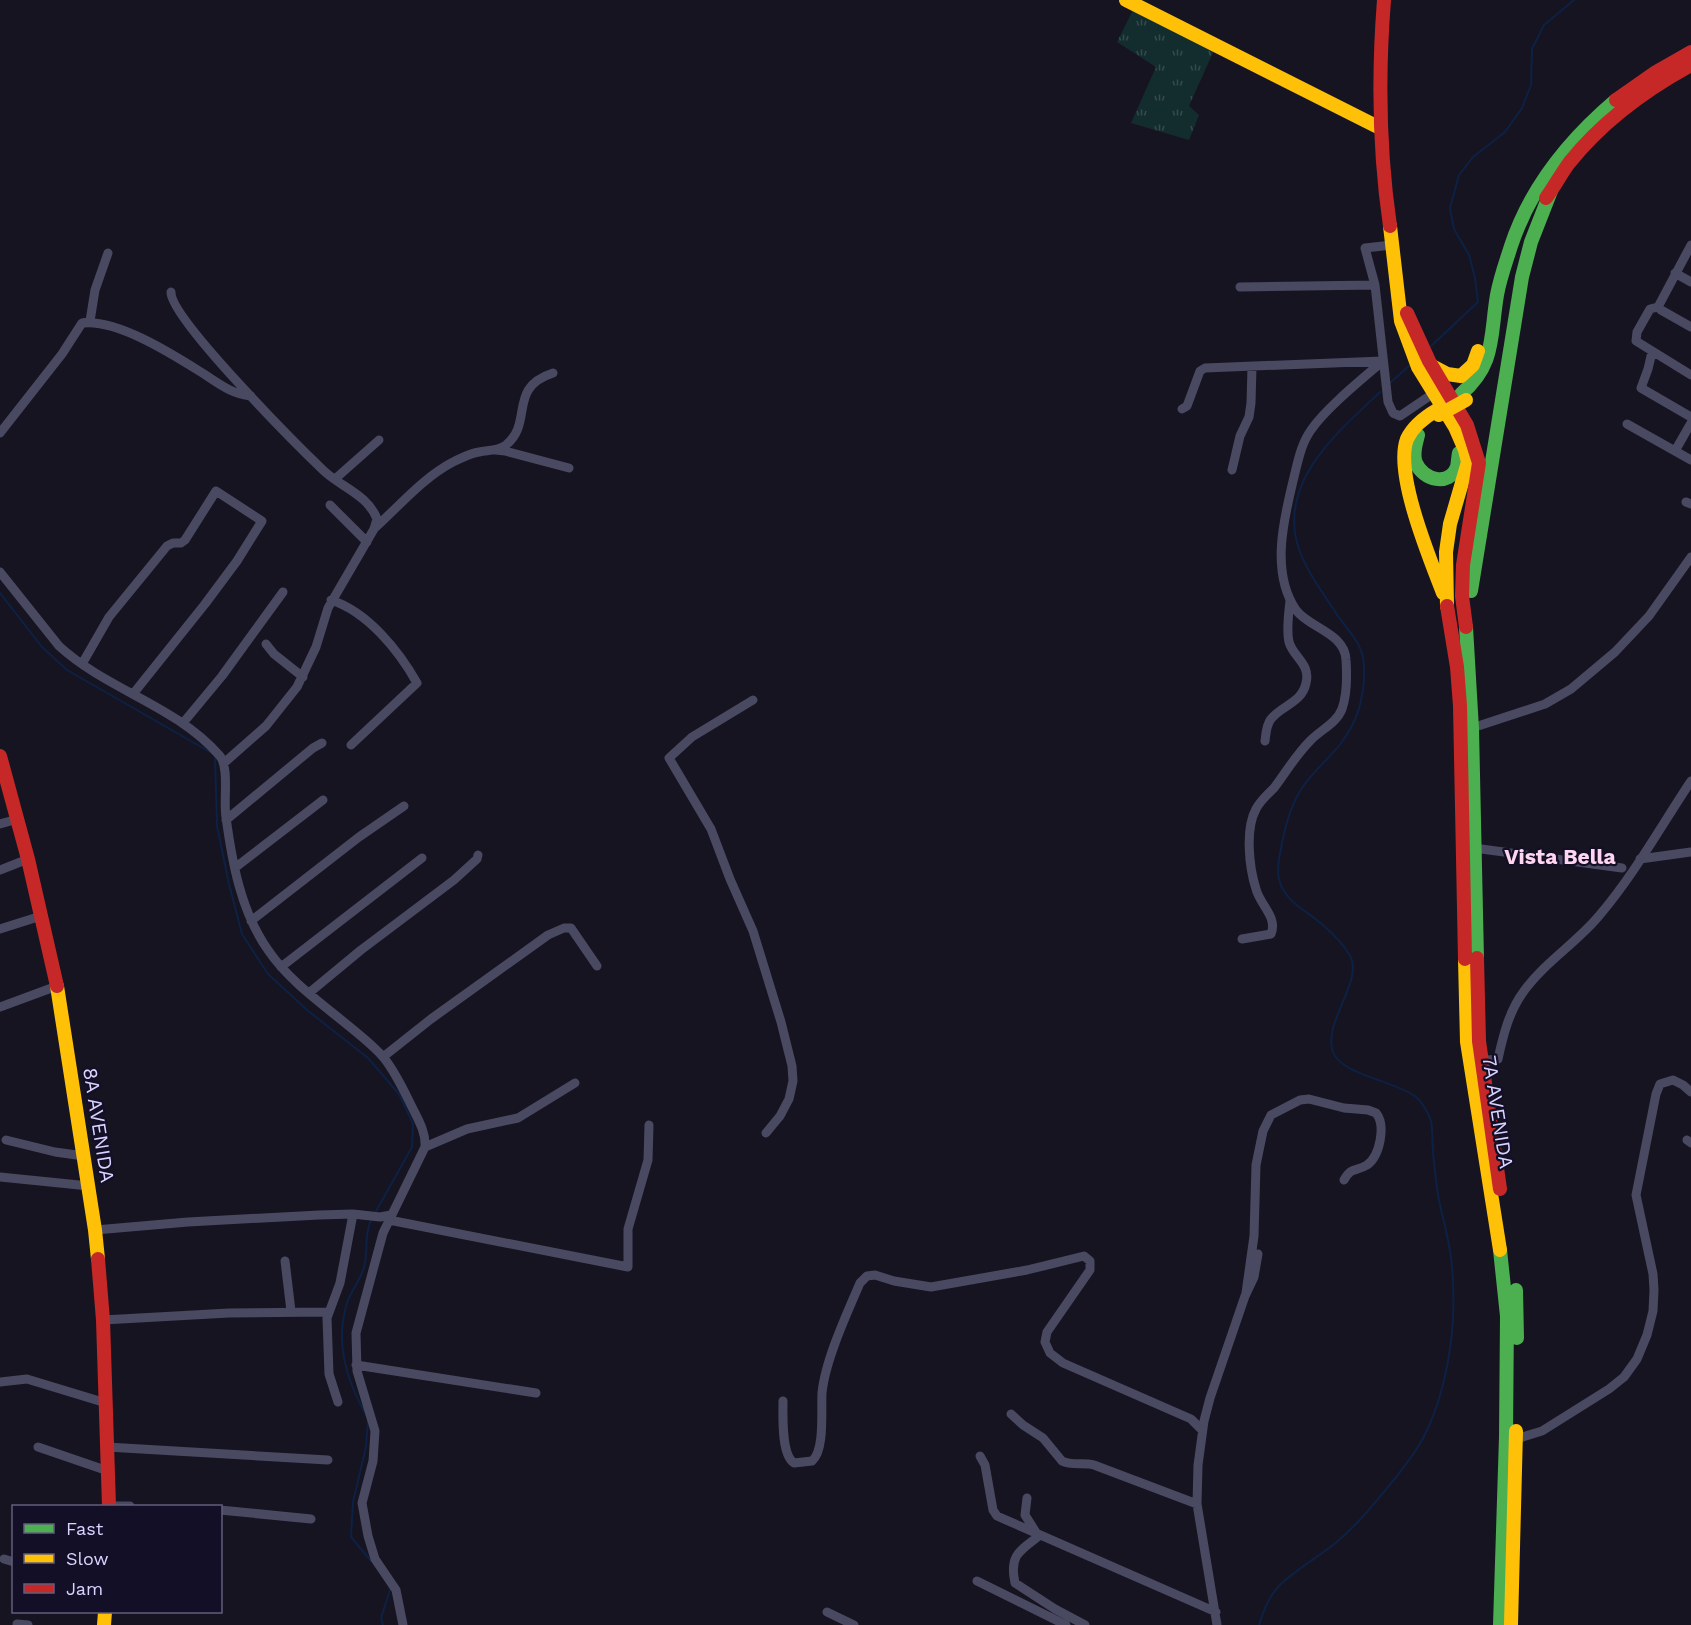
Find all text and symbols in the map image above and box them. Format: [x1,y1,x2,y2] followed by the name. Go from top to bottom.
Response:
[1504,844,1617,869] district label: Vista Bella
[1477,1054,1519,1170] street label: 7A AVENIDA
[78,1066,120,1184] street label: 8A AVENIDA
[12,1505,222,1613] legend
[66,1518,104,1539] text: Fast
[66,1548,109,1569] text: Slow
[66,1578,103,1599] text: Jam

